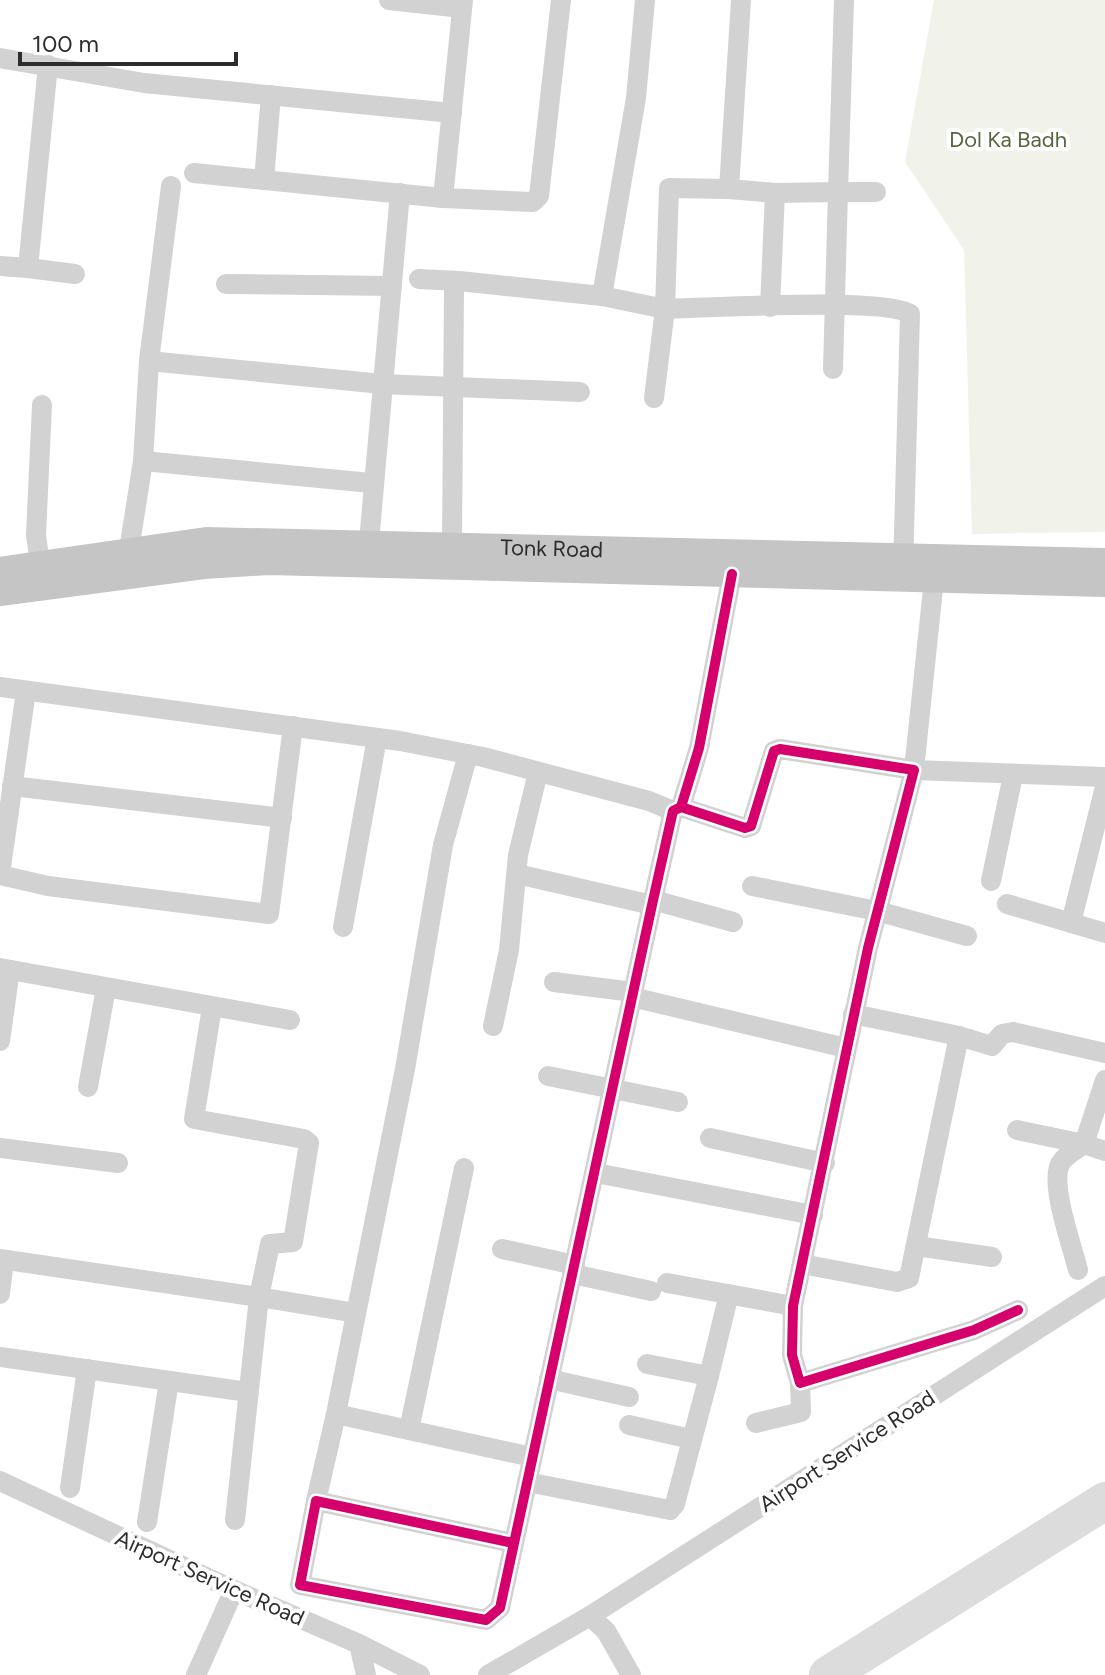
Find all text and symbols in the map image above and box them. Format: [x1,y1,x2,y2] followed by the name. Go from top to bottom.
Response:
[20,16,236,66] scale bar
[32,29,99,58] text: 100 m
[949,126,1067,153] park label: Dol Ka Badh
[500,533,603,563] street label: Tonk Road
[754,1384,940,1518] street label: Airport Service Road
[111,1524,309,1632] street label: Airport Service Road

